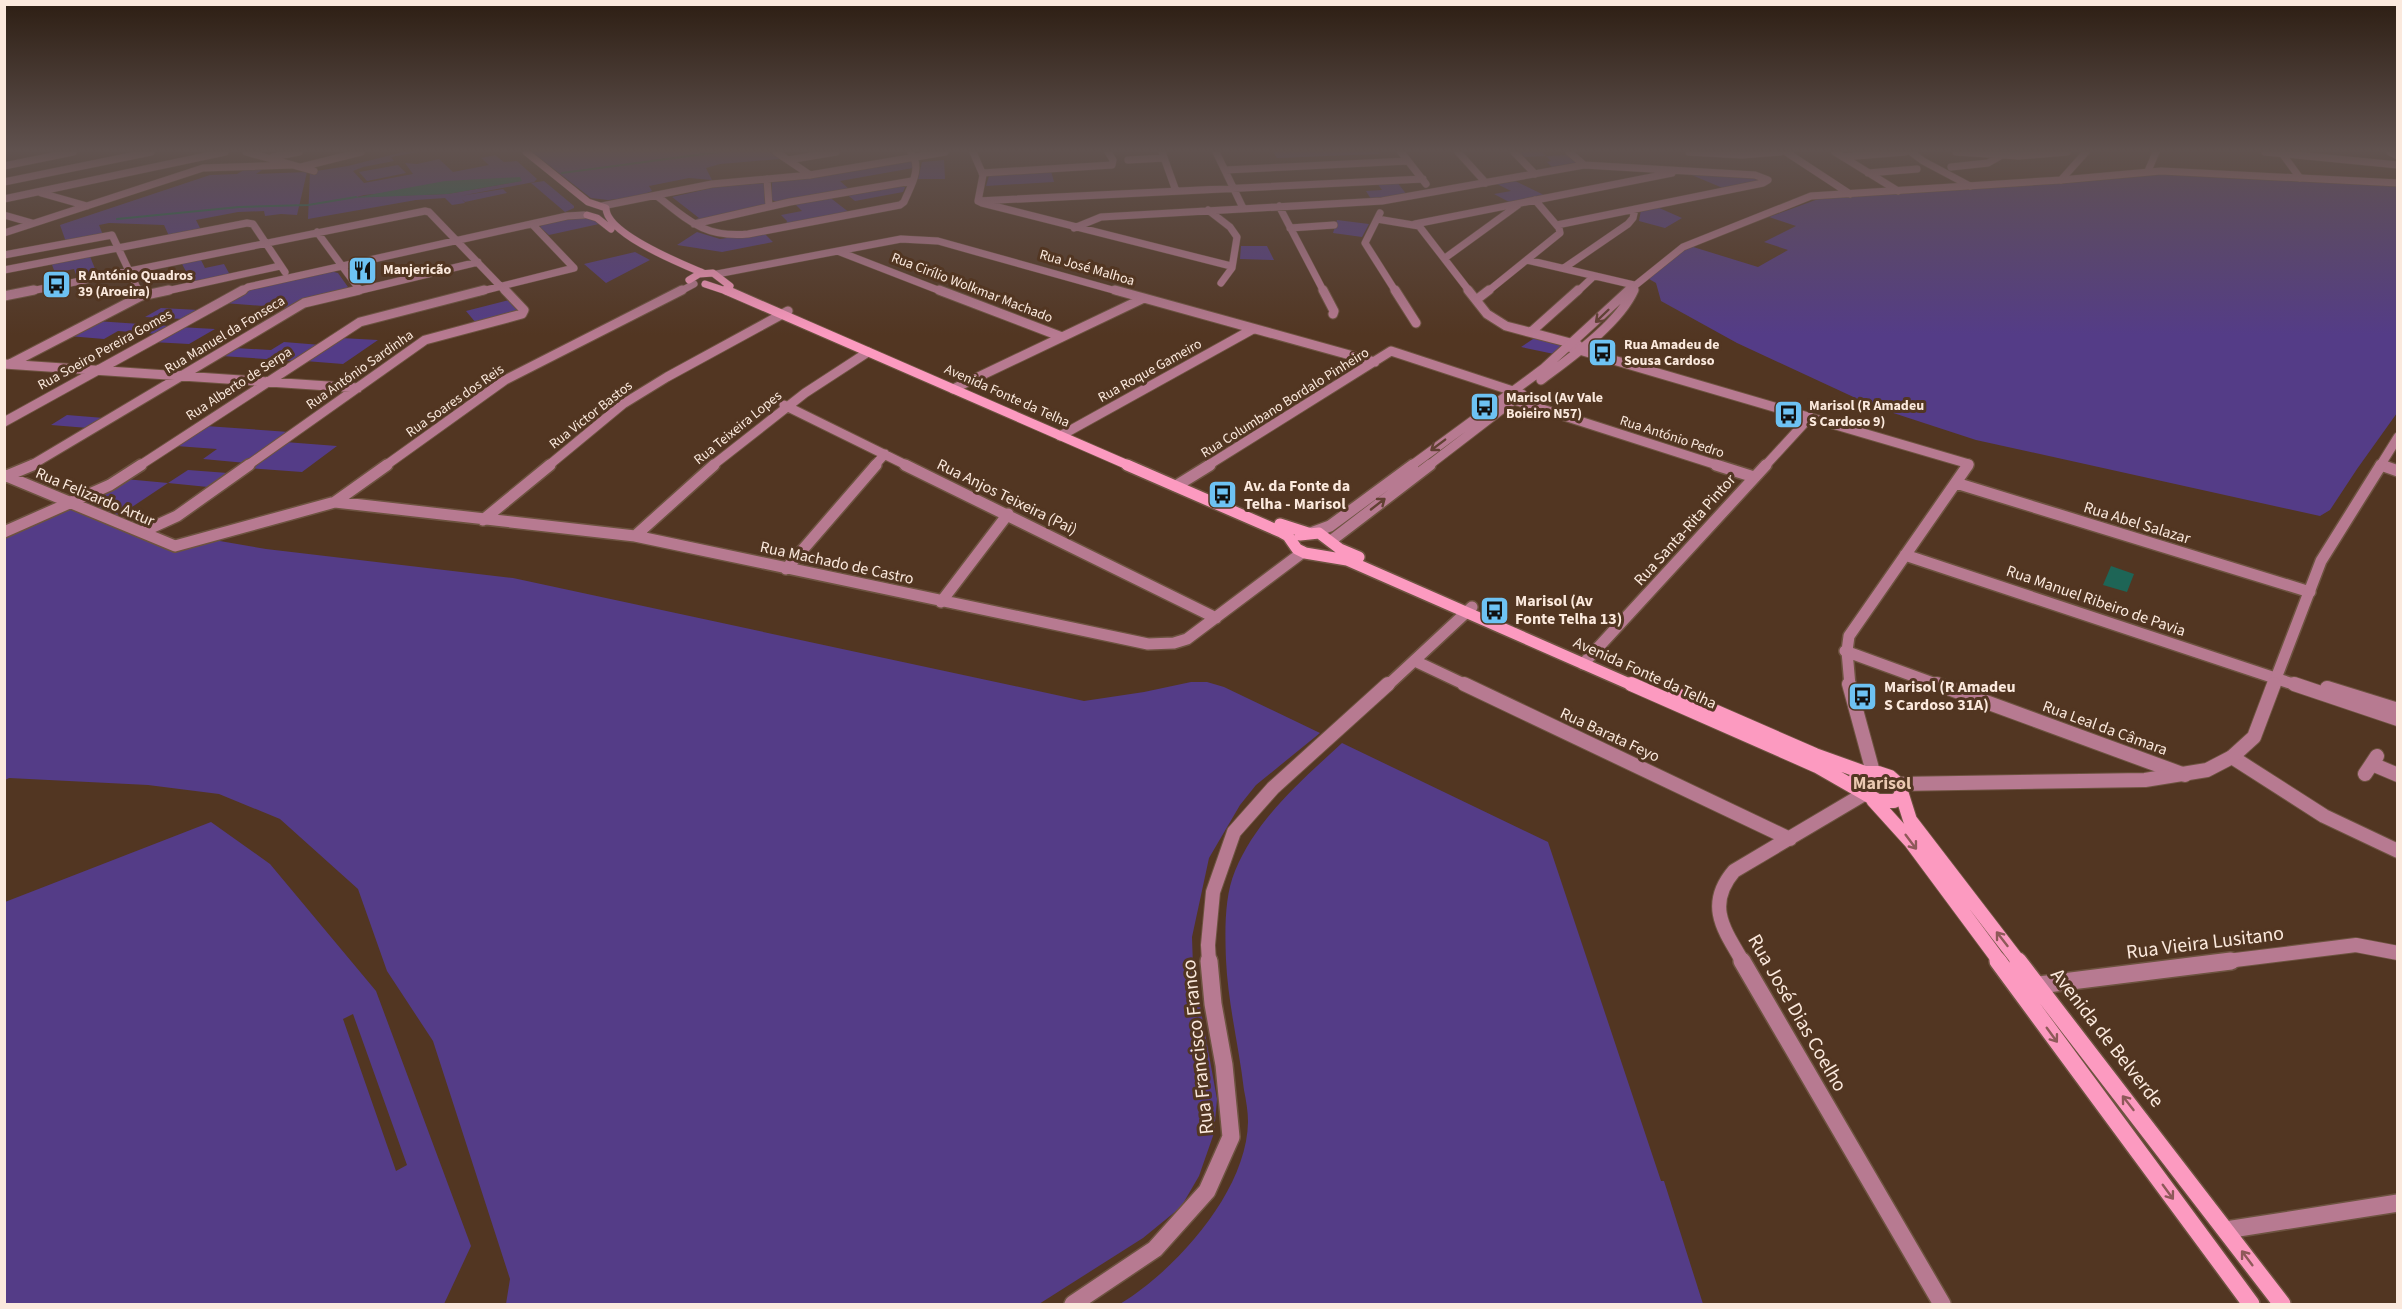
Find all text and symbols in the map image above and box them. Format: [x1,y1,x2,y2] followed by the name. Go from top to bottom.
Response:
[1037,245,1137,291] street label: Rua José Malhoa
[888,248,1056,328] street label: Rua Cirílio Wolkmar Machado
[346,254,378,286] restaurant icon: Manjericão
[383,260,451,280] place label: Manjericão
[78,266,193,302] place label: R António Quadros 39 (Aroeira)
[41,268,73,300] bus stop icon: R António Quadros 39 (Aroeira)
[161,291,289,379] street label: Rua Manuel da Fonseca
[34,305,176,395] street label: Rua Soeiro Pereira Gomes
[1594,309,1609,323] one-way arrow
[302,325,418,415] street label: Rua António Sardinha
[1094,334,1206,408] street label: Rua Roque Gameiro
[1624,335,1719,371] place label: Rua Amadeu de Sousa Cardoso
[1587,337,1619,369] bus stop icon: Rua Amadeu de Sousa Cardoso
[182,342,296,426] street label: Rua Alberto de Serpa
[1197,343,1373,463] street label: Rua Columbano Bordalo Pinheiro
[941,359,1073,433] street label: Avenida Fonte da Telha
[402,360,508,442] street label: Rua Soares dos Reis
[545,376,637,454] street label: Rua Victor Bastos
[690,386,786,470] street label: Rua Teixeira Lopes
[1506,388,1603,424] place label: Marisol (Av Vale Boieiro N57)
[1469,390,1501,422] bus stop icon: Marisol (Av Vale Boieiro N57)
[1809,396,1924,432] place label: Marisol (R Amadeu S Cardoso 9)
[1772,398,1804,430] bus stop icon: Marisol (R Amadeu S Cardoso 9)
[1617,411,1727,463] street label: Rua António Pedro
[1431,439,1447,451] one-way arrow
[933,453,1081,541] street label: Rua Anjos Teixeira (Pai)
[32,462,158,532] street label: Rua Felizardo Artur
[1629,469,1741,591] street label: Rua Santa-Rita Pintor
[1243,475,1350,515] place label: Av. da Fonte da Telha - Marisol
[1207,479,1239,511] bus stop icon: Av. da Fonte da Telha - Marisol
[2081,496,2194,550] street label: Rua Abel Salazar
[1370,498,1386,510] one-way arrow
[758,536,916,590] street label: Rua Machado de Castro
[2003,560,2189,642] street label: Rua Manuel Ribeiro de Pavia
[1515,590,1622,630] place label: Marisol (Av Fonte Telha 13)
[1478,594,1510,626] bus stop icon: Marisol (Av Fonte Telha 13)
[1570,632,1720,714] street label: Avenida Fonte da Telha
[1884,676,2016,716] place label: Marisol (R Amadeu S Cardoso 31A)
[1847,680,1879,712] bus stop icon: Marisol (R Amadeu S Cardoso 31A)
[2039,695,2171,761] street label: Rua Leal da Câmara
[1557,702,1663,768] street label: Rua Barata Feyo
[1853,771,1911,796] district label: Marisol
[1904,834,1917,850] one-way arrow
[2124,919,2286,967] street label: Rua Vieira Lusitano
[1740,929,1854,1097] street label: Rua José Dias Coelho
[1995,931,2008,947] one-way arrow
[1175,958,1221,1136] street label: Rua Francisco Franco
[2044,963,2170,1114] street label: Avenida de Belverde
[2046,1026,2059,1042] one-way arrow
[2122,1095,2135,1111] one-way arrow
[2161,1183,2174,1199] one-way arrow
[2240,1250,2253,1266] one-way arrow

